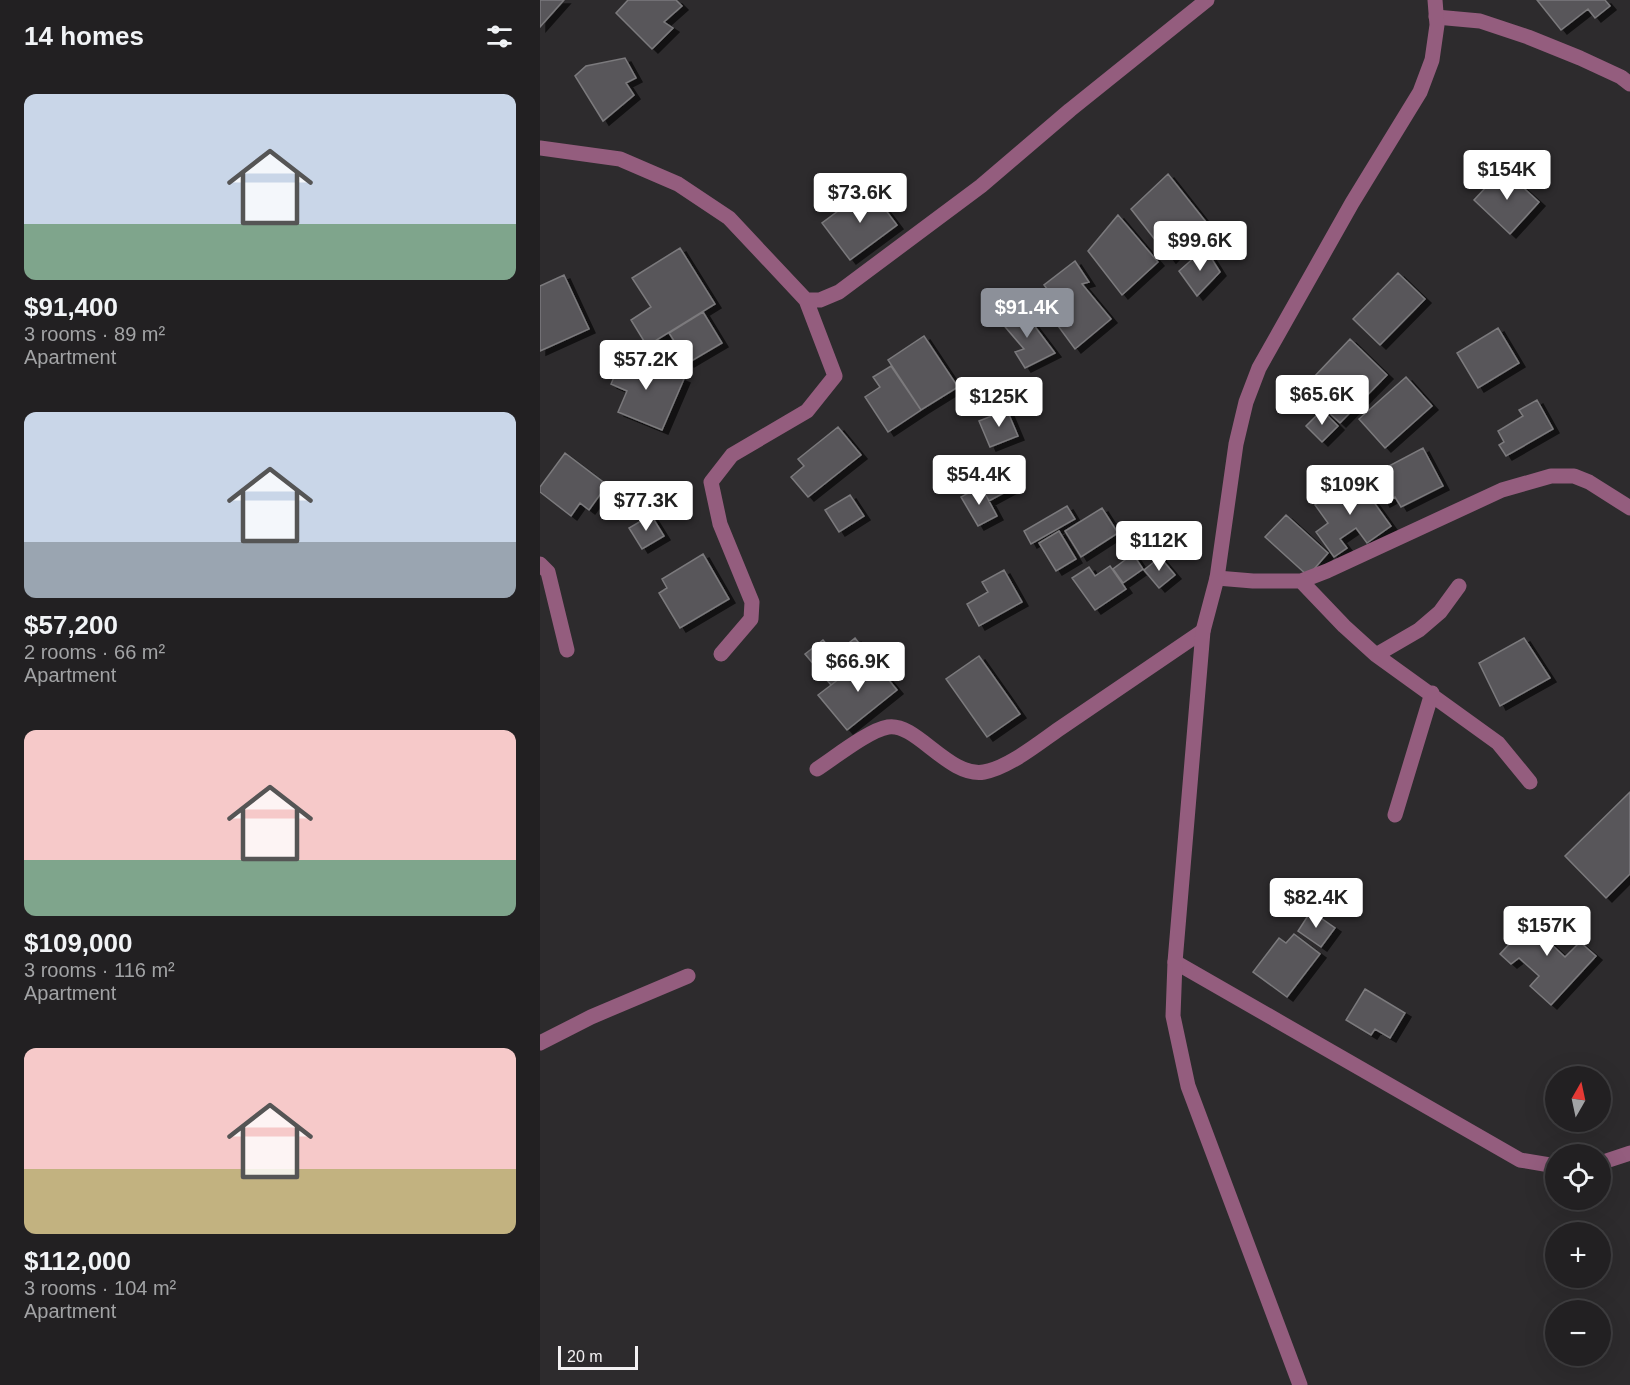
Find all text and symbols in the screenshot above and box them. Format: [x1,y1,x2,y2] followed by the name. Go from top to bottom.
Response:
[483,20,516,53] icon: filters
[24,21,144,51] text: 14 homes
[216,133,324,241] icon: home
[1465,150,1549,201] pin: $154K
[1478,158,1536,180] text: $154K
[811,173,909,224] pin: $73.6K
[828,181,892,203] text: $73.6K
[1151,221,1249,272] pin: $99.6K
[1168,229,1232,251] text: $99.6K
[978,288,1076,339] pin: $91.4K
[24,292,118,322] text: $91,400
[995,296,1059,318] text: $91.4K
[24,323,165,345] text: 3 rooms · 89 m²
[597,340,695,391] pin: $57.2K
[24,346,116,368] text: Apartment
[614,348,678,370] text: $57.2K
[1273,375,1371,426] pin: $65.6K
[957,377,1041,428] pin: $125K
[1290,383,1354,405] text: $65.6K
[970,385,1028,407] text: $125K
[216,451,324,559] icon: home
[930,455,1028,506] pin: $54.4K
[947,463,1011,485] text: $54.4K
[1308,465,1392,516] pin: $109K
[1321,473,1379,495] text: $109K
[597,481,695,532] pin: $77.3K
[614,489,678,511] text: $77.3K
[1117,521,1201,572] pin: $112K
[1130,529,1188,551] text: $112K
[24,610,118,640] text: $57,200
[24,641,165,663] text: 2 rooms · 66 m²
[809,642,907,693] pin: $66.9K
[826,650,890,672] text: $66.9K
[24,664,116,686] text: Apartment
[216,769,324,877] icon: home
[1267,878,1365,929] pin: $82.4K
[1284,886,1348,908] text: $82.4K
[1505,906,1589,957] pin: $157K
[1518,914,1576,936] text: $157K
[24,928,132,958] text: $109,000
[24,959,175,981] text: 3 rooms · 116 m²
[24,982,116,1004] text: Apartment
[1545,1066,1611,1132] north arrow
[1545,1066,1611,1366] map controls
[216,1087,324,1195] icon: home
[1545,1144,1611,1210] button: locate
[1545,1222,1611,1288] button: +
[24,1246,131,1276] text: $112,000
[24,1277,176,1299] text: 3 rooms · 104 m²
[24,1300,116,1322] text: Apartment
[1545,1300,1611,1366] button: −
[558,1343,638,1370] scale bar
[567,1348,603,1365] text: 20 m

